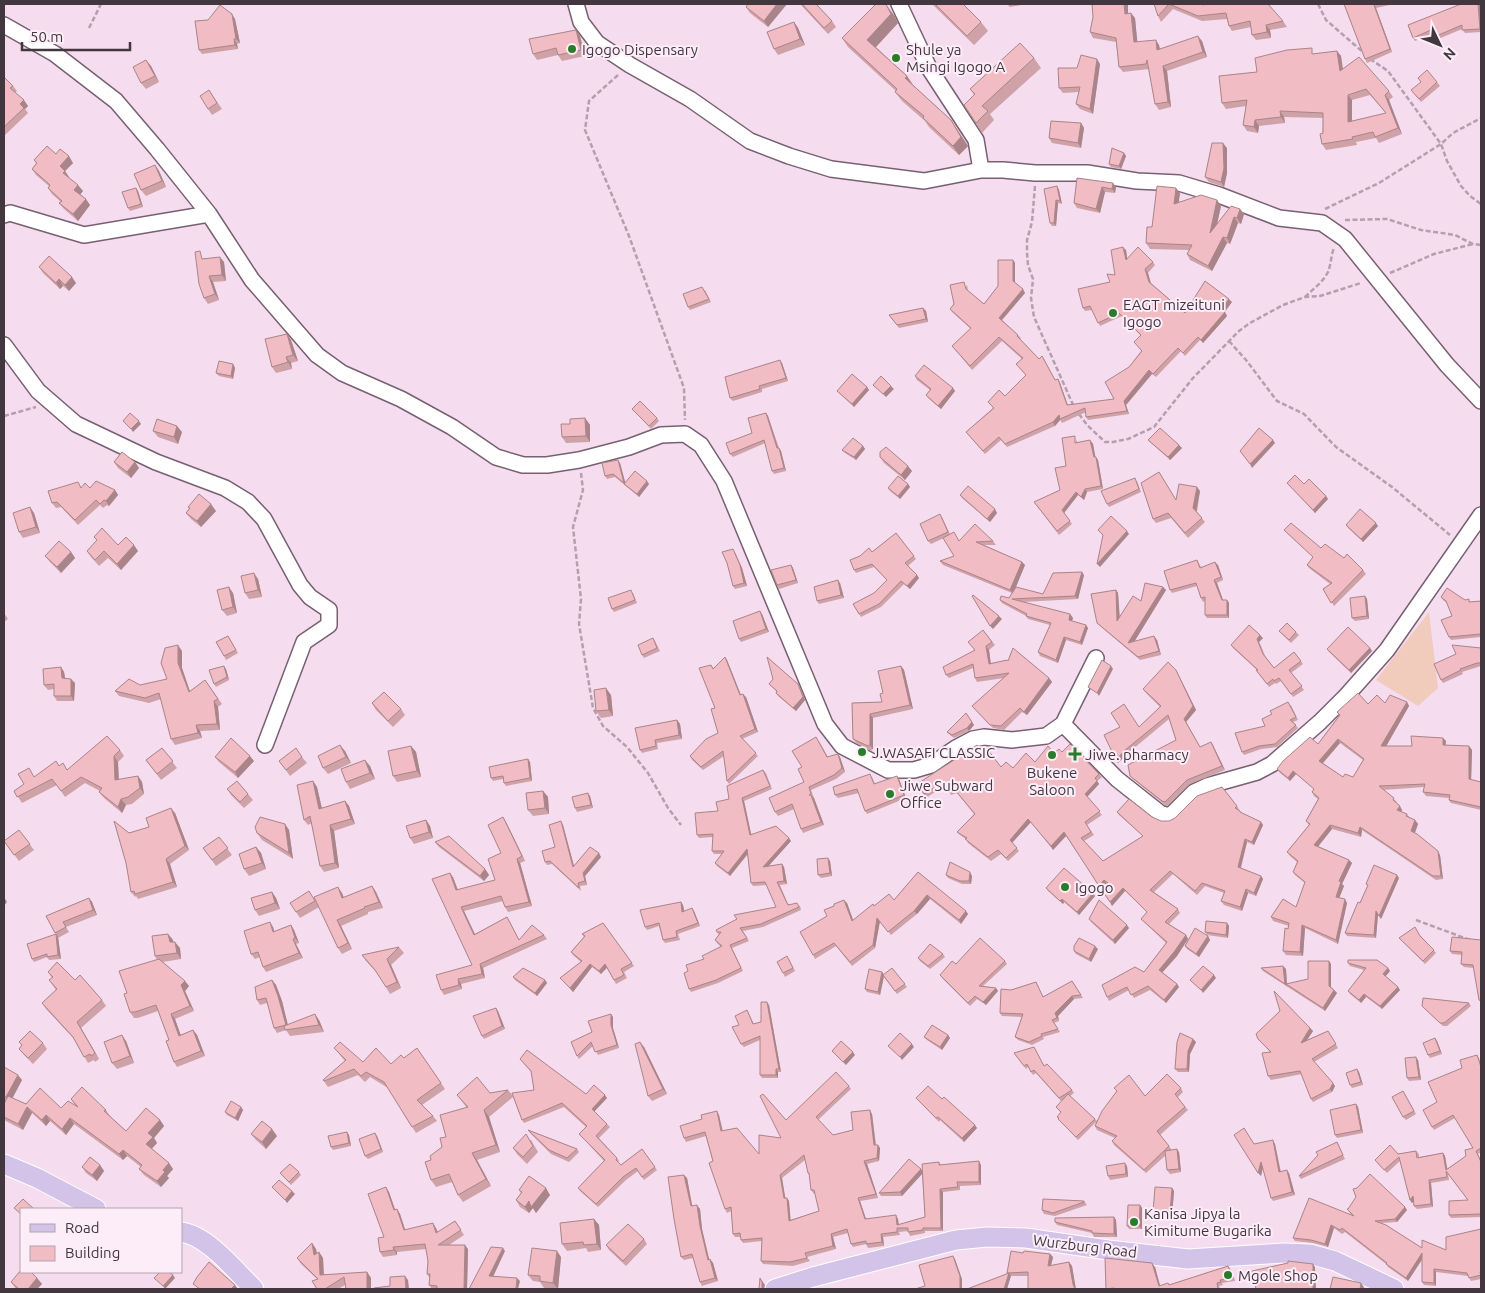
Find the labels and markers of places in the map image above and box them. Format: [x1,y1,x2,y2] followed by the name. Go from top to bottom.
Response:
[582,41,698,58] place label: Igogo Dispensary
[906,41,1006,75] place label: Shule ya Msingi Igogo A
[566,43,578,55] marker: Igogo Dispensary
[890,52,902,64] marker: Shule ya Msingi Igogo A
[1123,296,1225,330] place label: EAGT mizeituni Igogo
[1107,307,1119,319] marker: EAGT mizeituni Igogo
[872,744,995,761] place label: J.WASAFI CLASSIC
[856,746,868,758] marker: J.WASAFI CLASSIC
[1085,746,1189,763] place label: Jiwe. pharmacy
[1069,748,1081,760] marker: Jiwe. pharmacy
[1046,749,1058,761] marker: Bukene Saloon
[1027,764,1077,798] place label: Bukene Saloon
[900,777,993,811] place label: Jiwe Subward Office
[884,788,896,800] marker: Jiwe Subward Office
[1075,879,1114,896] place label: Igogo
[1059,881,1071,893] marker: Igogo
[1144,1205,1272,1239] place label: Kanisa Jipya la Kimitume Bugarika
[1128,1216,1140,1228] marker: Kanisa Jipya la Kimitume Bugarika
[1238,1267,1318,1284] place label: Mgole Shop
[1222,1269,1234,1281] marker: Mgole Shop

